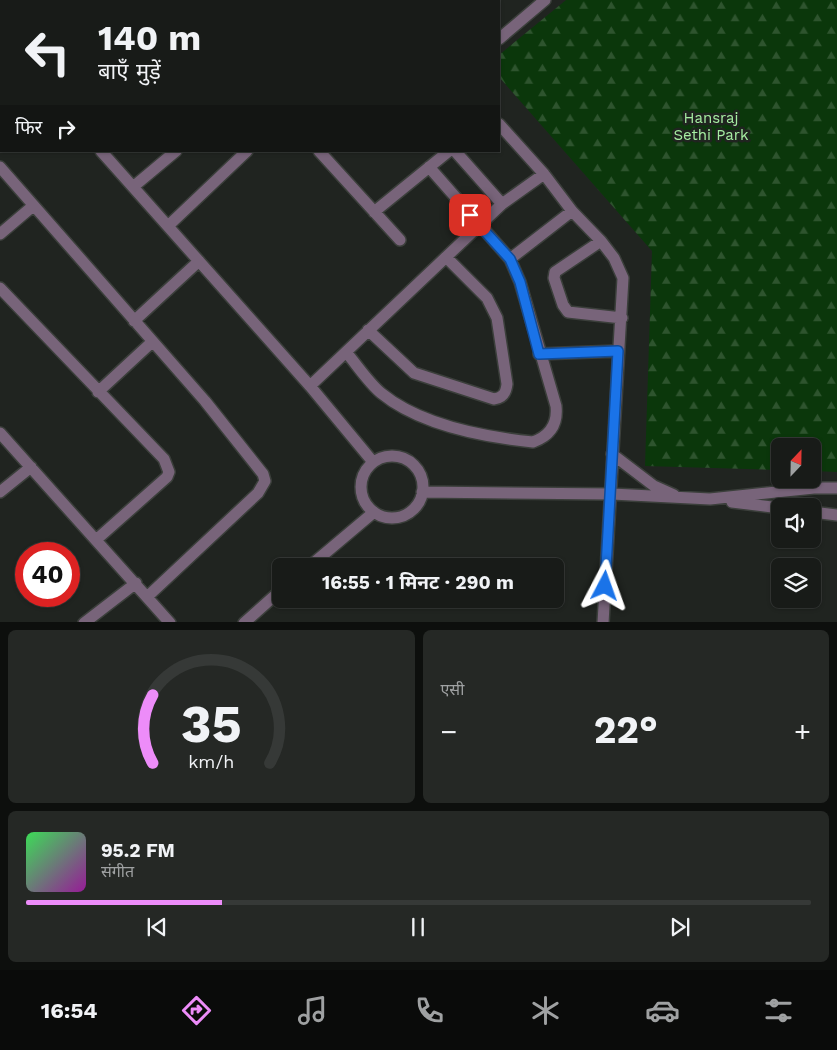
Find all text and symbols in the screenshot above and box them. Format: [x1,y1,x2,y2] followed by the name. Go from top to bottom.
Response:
[98,17,201,59] text: 140 m
[15,20,80,85] icon: left
[98,59,161,84] text: बाएँ मुड़ें
[674,109,749,144] park label: Hansraj Sethi Park
[52,115,80,143] icon: right
[15,116,42,139] text: फिर
[449,194,491,236] pin
[456,201,484,229] icon: arrive
[771,438,821,488] north arrow
[771,438,821,608] map controls
[771,498,821,548] button: sound
[15,542,80,607] speed limit sign: 40
[771,558,821,608] button: layers
[578,559,630,611] position arrow
[322,571,514,594] text: 16:55 · 1 मिनट · 290 m
[441,680,464,699] text: एसी
[181,694,242,755] text: 35
[594,708,658,752] text: 22°
[441,715,457,748] text: −
[794,715,811,748] text: +
[188,751,234,772] text: km/h
[101,839,175,862] text: 95.2 FM
[101,862,134,881] text: संगीत
[143,913,171,941] icon: previous
[404,913,432,941] icon: pause
[666,913,694,941] icon: next
[179,993,214,1028] icon: directions
[295,993,330,1028] icon: music
[412,993,447,1028] icon: phone
[528,993,563,1028] icon: climate
[645,993,680,1028] icon: car
[761,993,796,1028] icon: filters
[41,998,97,1023] text: 16:54

